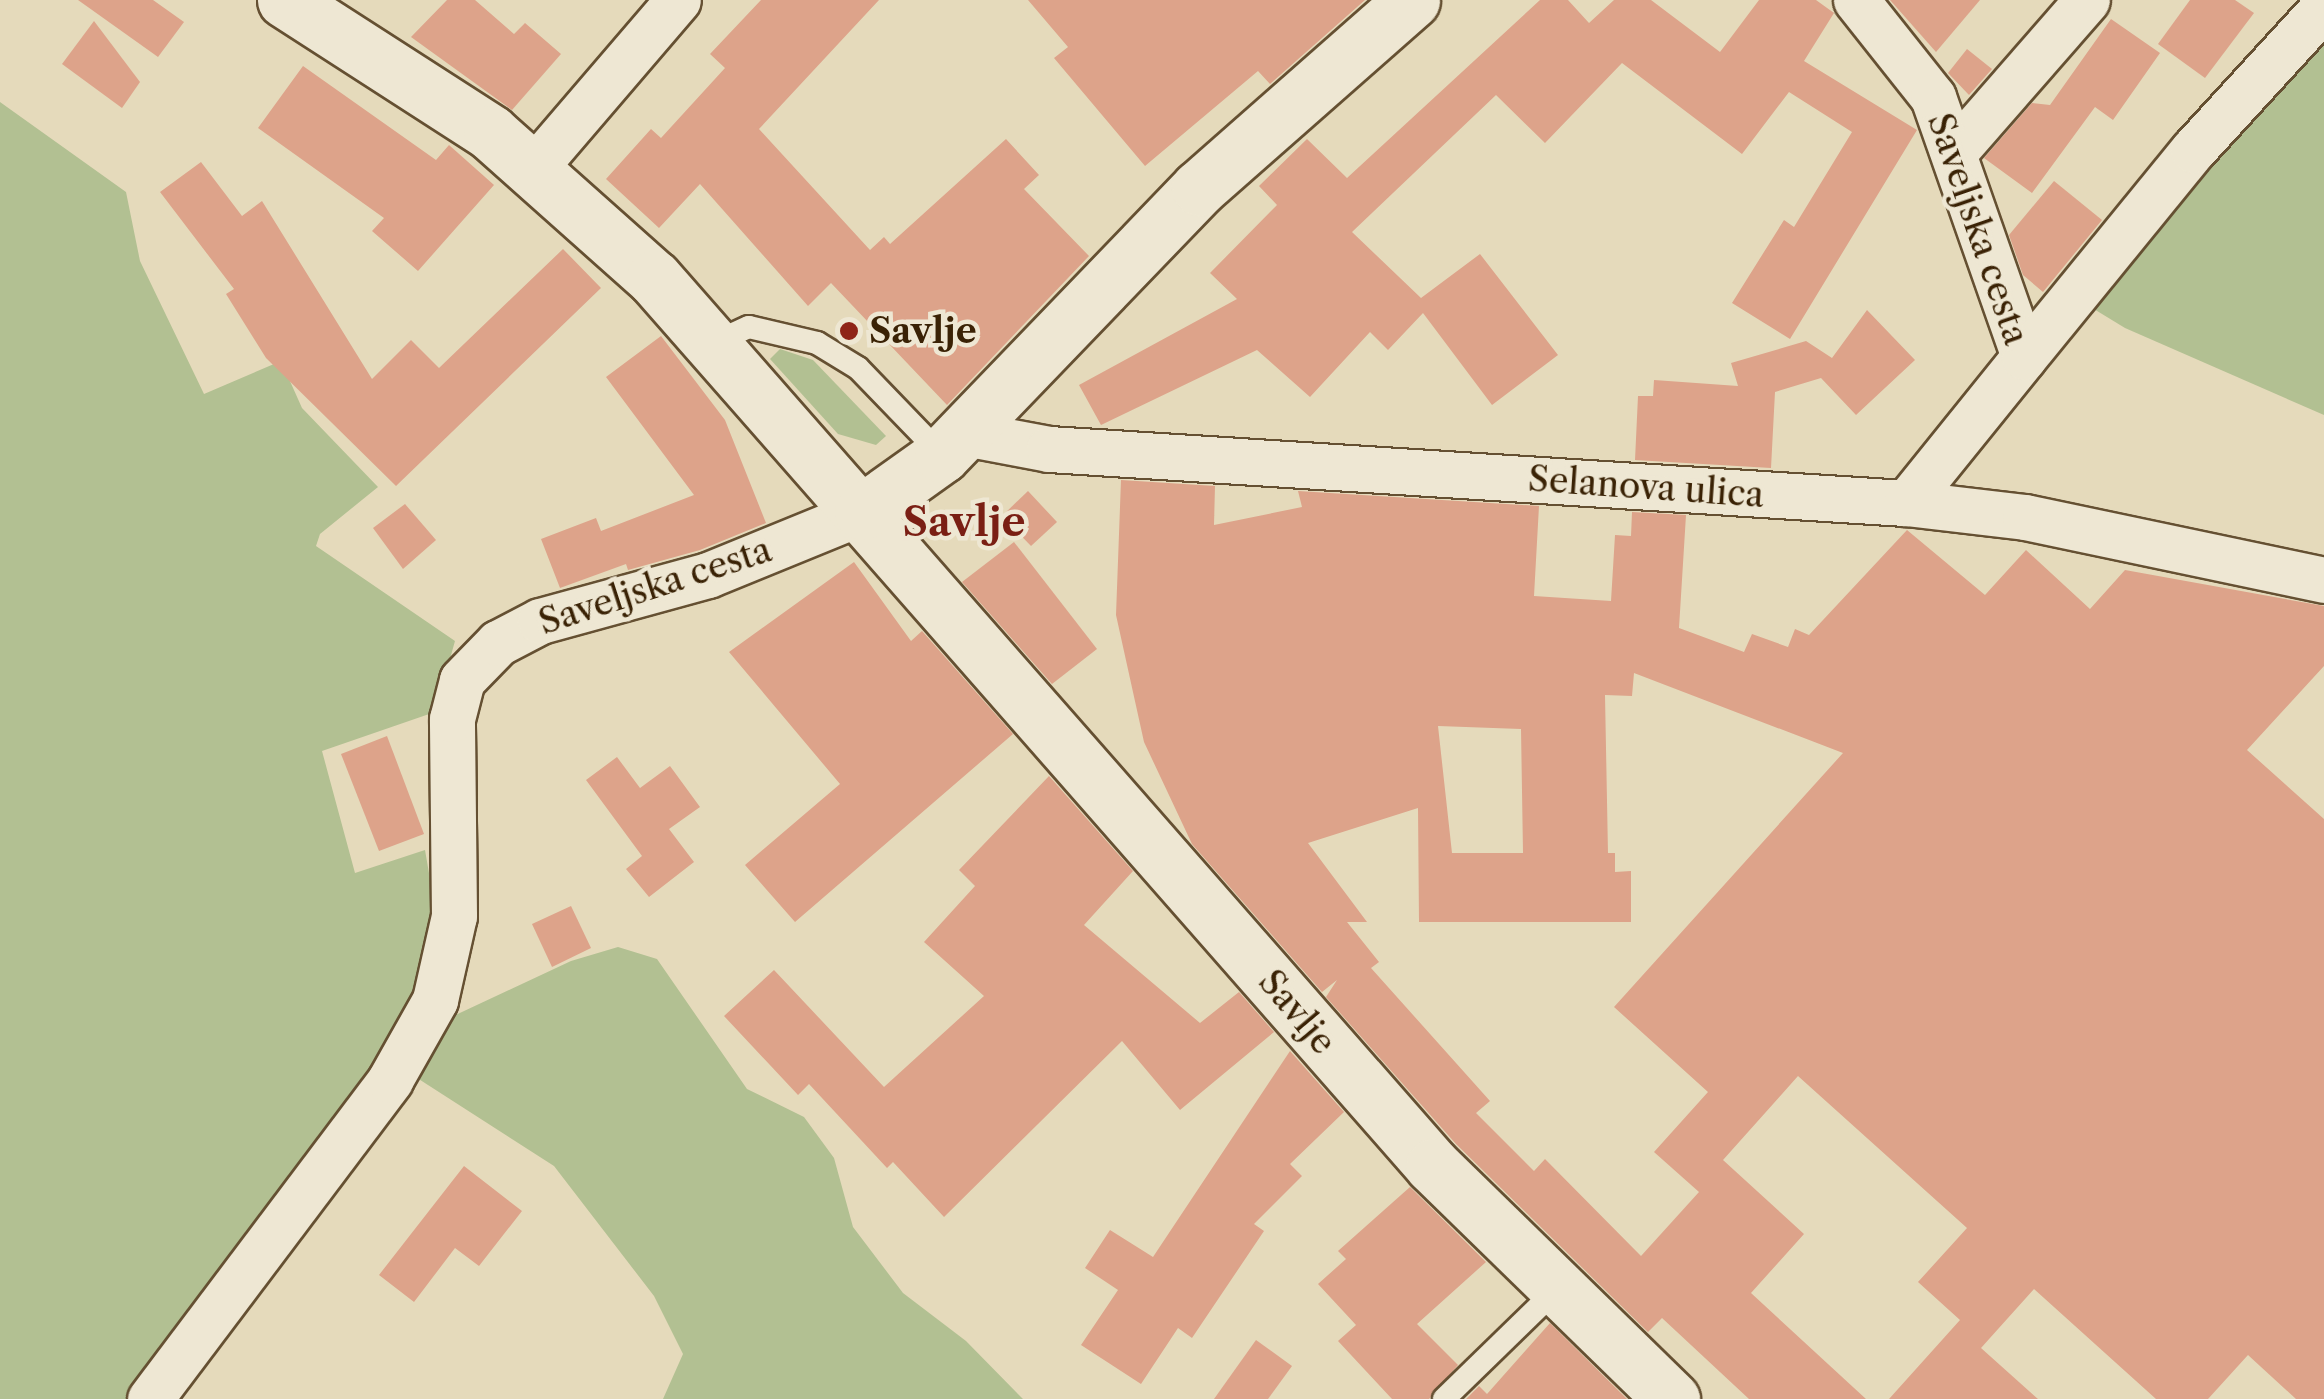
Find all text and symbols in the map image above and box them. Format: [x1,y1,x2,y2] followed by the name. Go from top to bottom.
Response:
[1919,107,2037,351] street label: Saveljska cesta
[869,310,977,352] place label: Savlje
[838,320,860,342] marker: Savlje
[1526,458,1766,516] street label: Selanova ulica
[903,498,1025,546] district label: Savlje
[533,529,777,643] street label: Saveljska cesta
[1250,961,1344,1063] street label: Savlje

